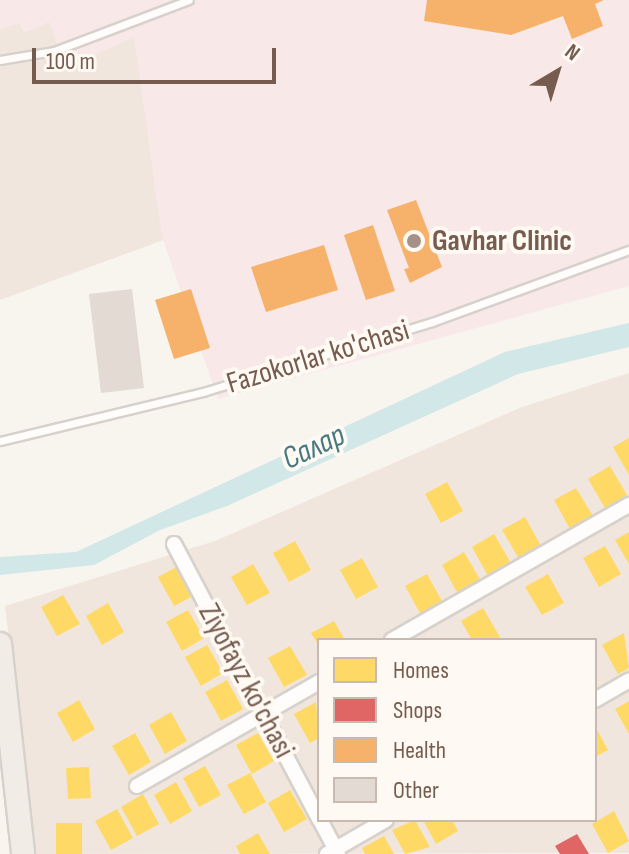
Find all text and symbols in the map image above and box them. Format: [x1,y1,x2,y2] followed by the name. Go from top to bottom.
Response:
[36,32,280,82] scale bar
[517,32,597,112] north arrow
[559,38,585,67] text: N
[46,47,95,76] text: 100 m
[432,223,572,259] place label: Gavhar Clinic
[403,230,425,252] marker: Gavhar Clinic
[223,312,413,402] street label: Fazokorlar ko'chasi
[277,417,351,479] water label: Салар
[190,598,302,764] street label: Ziyofayz ko'chasi
[317,638,597,822] legend
[393,656,449,685] text: Homes
[393,696,442,725] text: Shops
[393,736,446,765] text: Health
[393,776,439,805] text: Other

